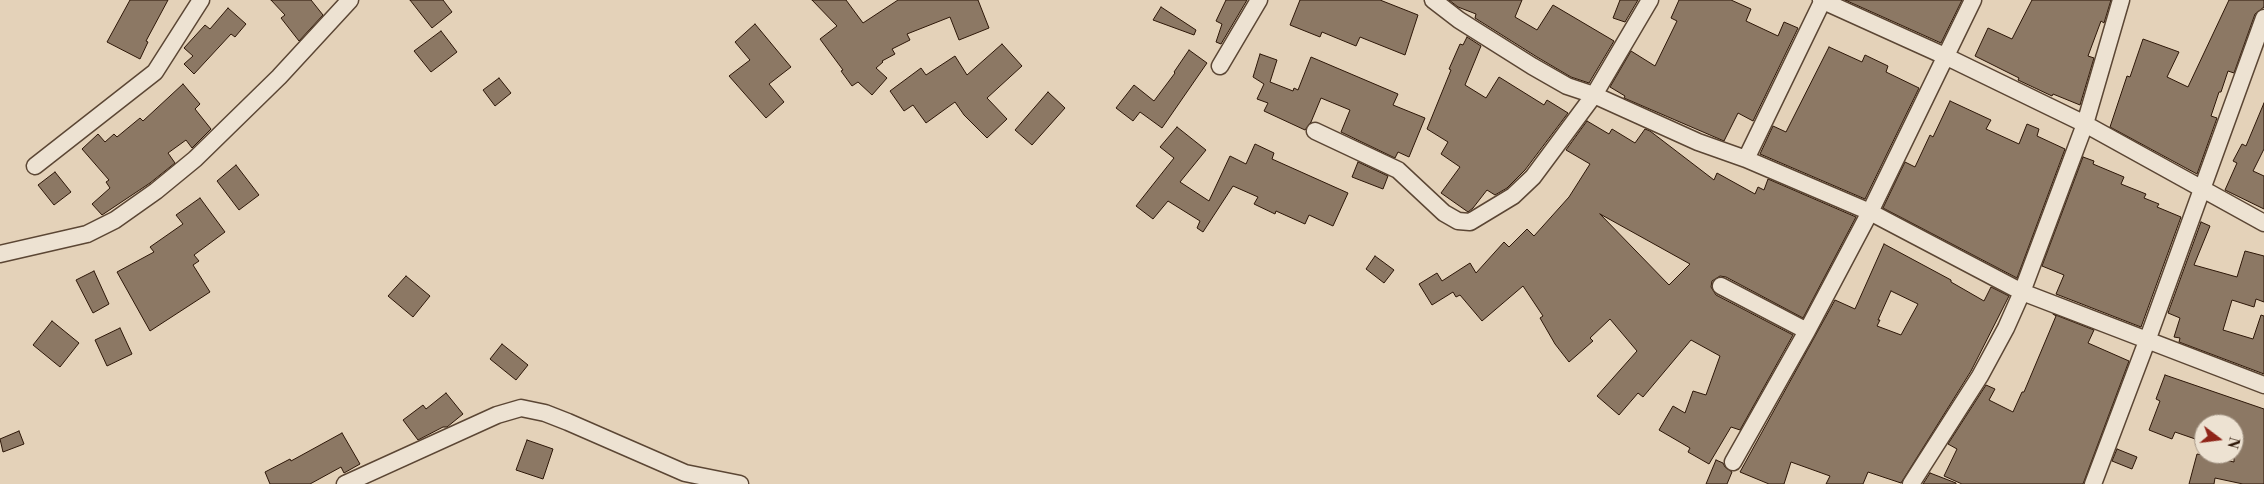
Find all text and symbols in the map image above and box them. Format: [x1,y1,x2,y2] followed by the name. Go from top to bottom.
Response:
[2194,414,2244,464] north arrow
[2222,435,2243,450] text: N

